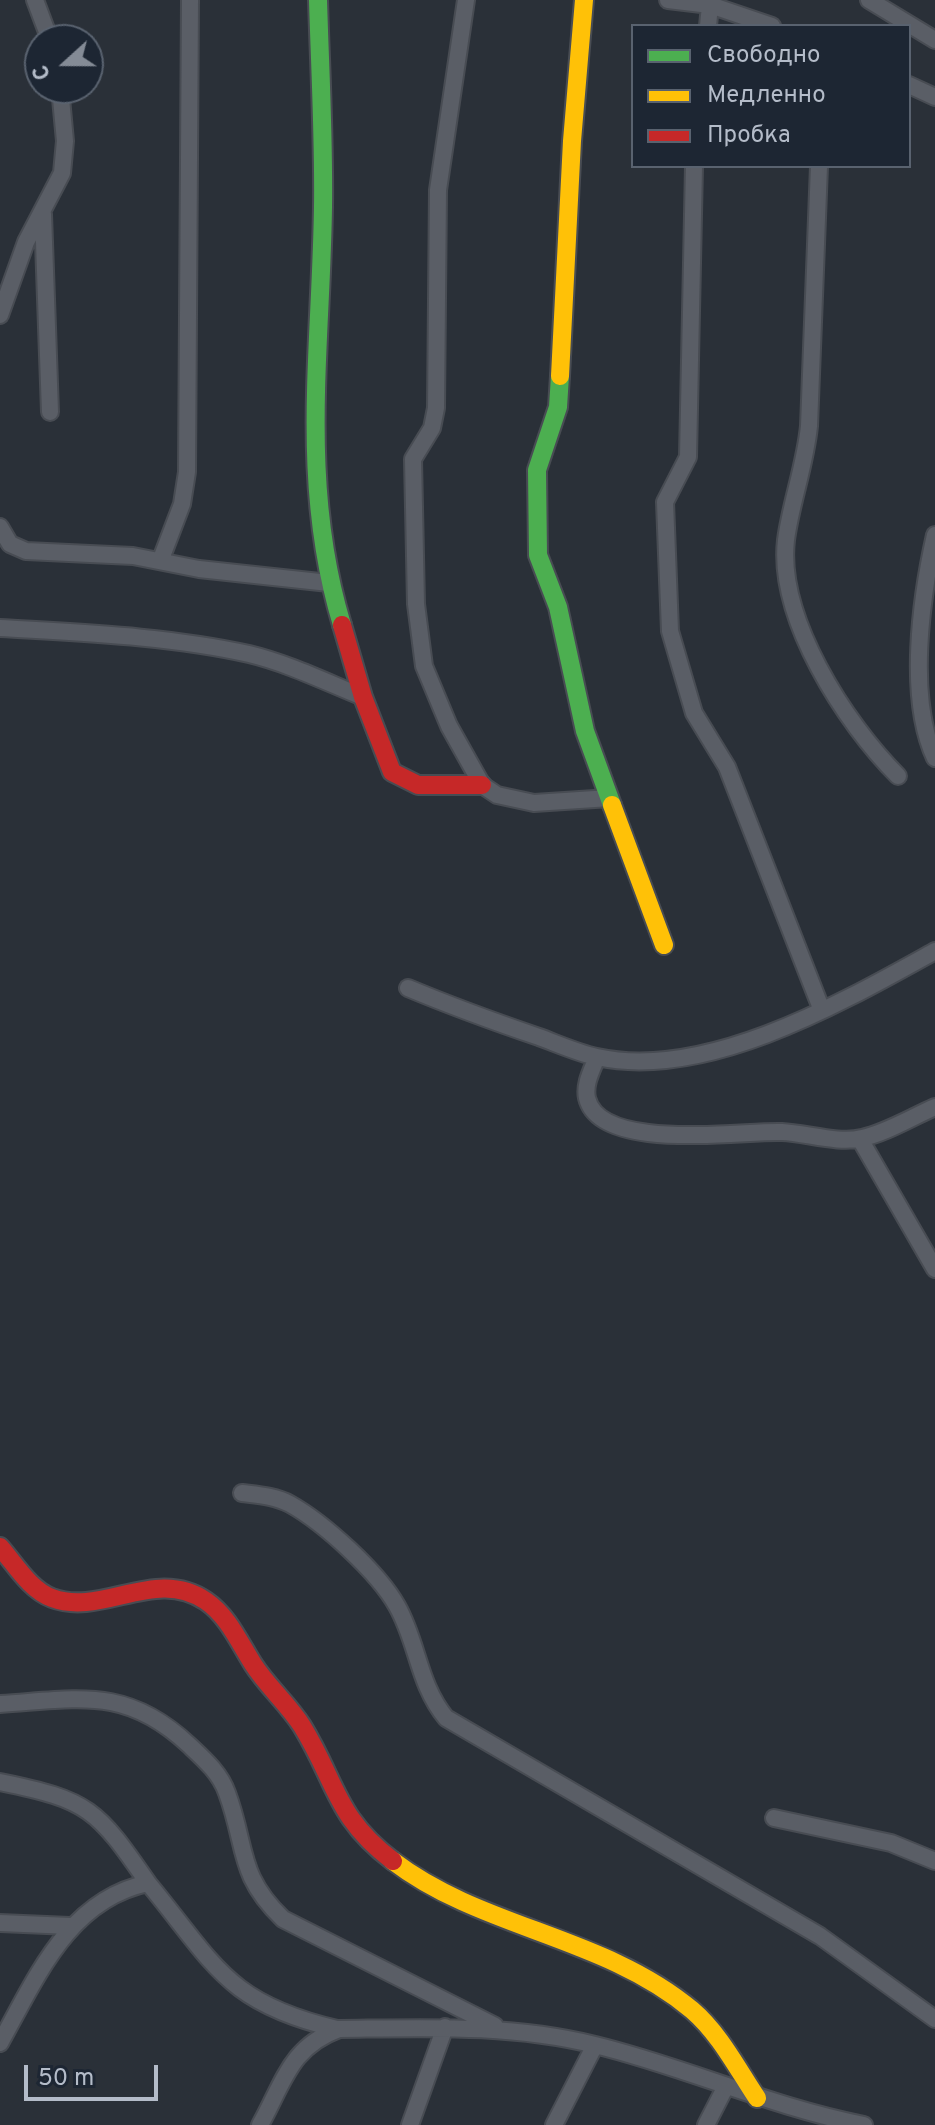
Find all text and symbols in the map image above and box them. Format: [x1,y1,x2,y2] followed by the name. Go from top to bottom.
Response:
[24,24,104,104] north arrow
[631,24,911,168] legend
[707,41,820,71] text: Свободно
[28,61,58,83] text: С
[707,81,826,111] text: Медленно
[707,121,791,151] text: Пробка
[28,2049,162,2099] scale bar
[38,2064,94,2094] text: 50 m

